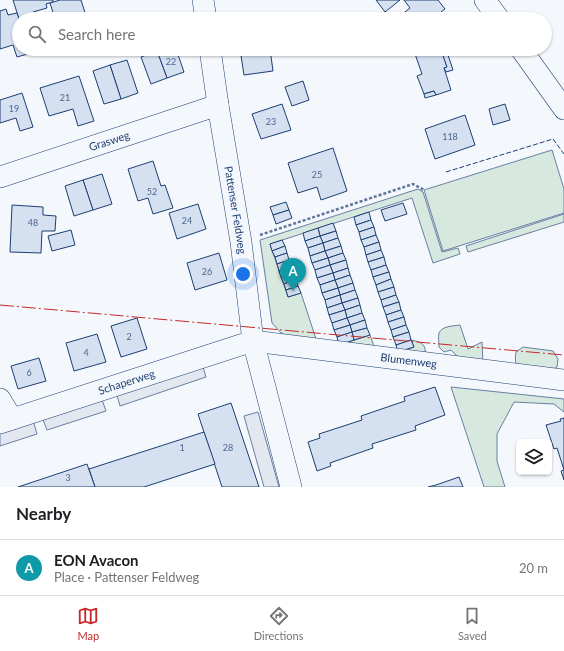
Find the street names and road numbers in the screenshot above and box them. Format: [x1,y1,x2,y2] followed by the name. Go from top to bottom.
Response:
[87,128,131,153] street label: Grasweg
[222,165,249,255] street label: Pattenser Feldweg
[380,350,438,370] street label: Blumenweg
[96,366,157,397] street label: Schaperweg

